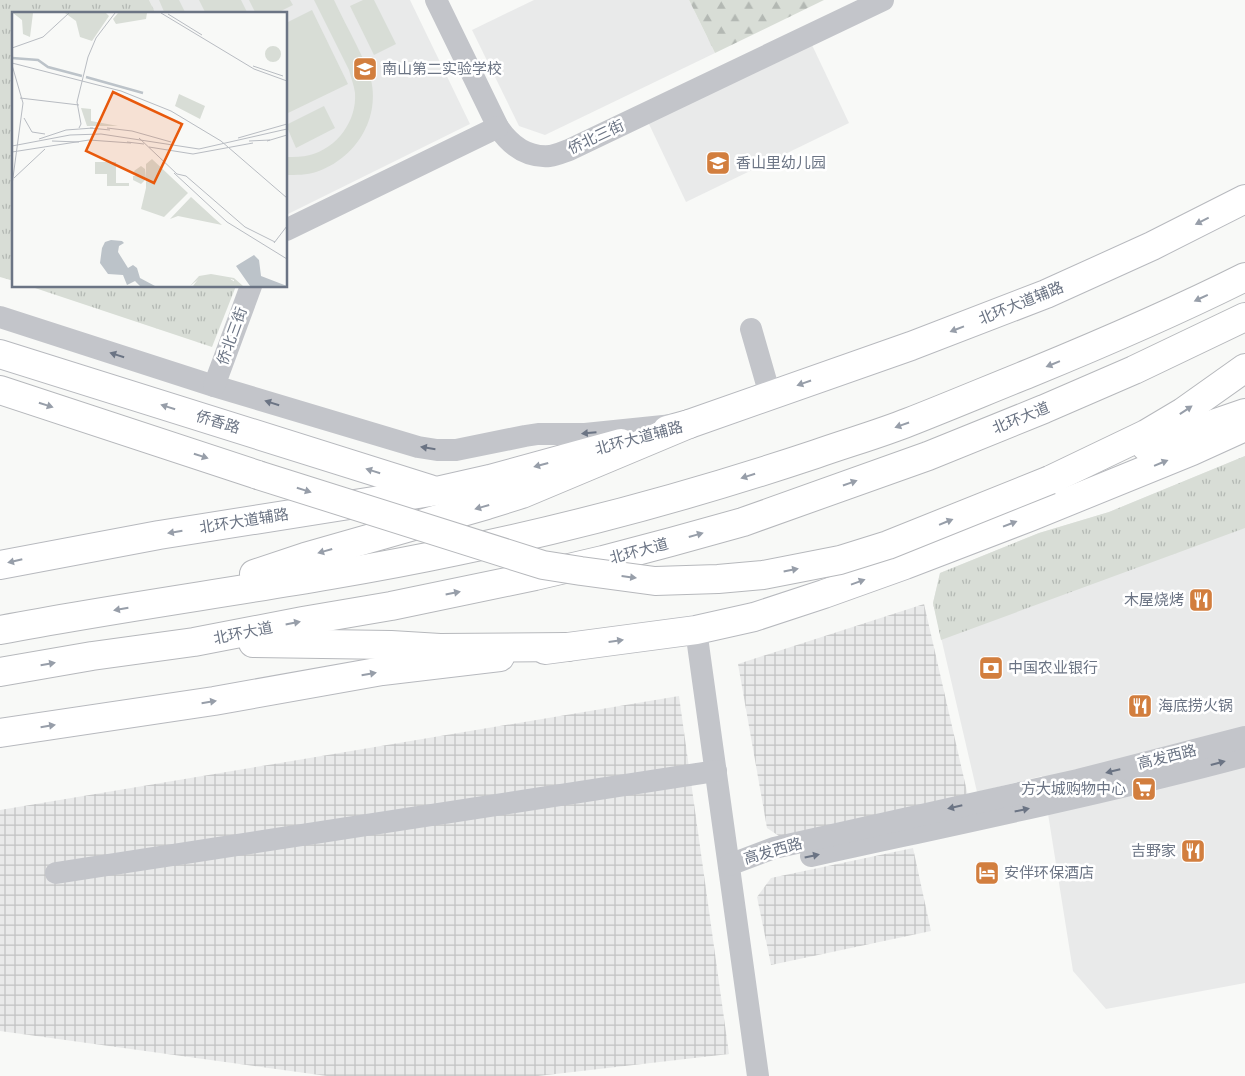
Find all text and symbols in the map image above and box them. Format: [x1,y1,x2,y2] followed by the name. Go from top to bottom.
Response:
[12,12,288,288] inset map
[352,56,378,82] school or university icon: 南山第二实验学校
[382,60,502,77] place label: 南山第二实验学校
[565,116,627,157] street label: 侨北三街
[705,150,731,176] school or university icon: 香山里幼儿园
[736,154,826,171] place label: 香山里幼儿园
[1194,217,1209,225] one-way arrow
[976,278,1066,327] street label: 北环大道辅路
[1194,294,1208,302] one-way arrow
[213,305,250,367] street label: 侨北三街
[950,325,964,333] one-way arrow
[109,350,124,358] one-way arrow
[1045,360,1060,368] one-way arrow
[796,380,811,388] one-way arrow
[990,398,1052,437] street label: 北环大道
[264,399,279,407] one-way arrow
[39,402,54,410] one-way arrow
[161,402,176,410] one-way arrow
[1179,405,1193,414] one-way arrow
[194,407,242,436] street label: 侨香路
[593,418,685,457] street label: 北环大道辅路
[894,421,909,429] one-way arrow
[580,430,596,438] one-way arrow
[419,444,435,452] one-way arrow
[193,453,208,460] one-way arrow
[1154,459,1168,467] one-way arrow
[534,461,549,469] one-way arrow
[366,466,381,474] one-way arrow
[740,473,755,480] one-way arrow
[843,479,858,487] one-way arrow
[297,486,312,494] one-way arrow
[474,503,489,511] one-way arrow
[198,505,290,536] street label: 北环大道辅路
[939,518,954,526] one-way arrow
[1003,520,1017,528] one-way arrow
[167,529,183,537] one-way arrow
[689,531,704,539] one-way arrow
[608,535,670,566] street label: 北环大道
[318,548,333,556] one-way arrow
[7,558,23,566] one-way arrow
[783,565,799,573] one-way arrow
[622,573,638,581] one-way arrow
[851,578,866,586] one-way arrow
[1188,587,1214,613] restaurant icon: 木屋烧烤
[445,589,461,597] one-way arrow
[1124,591,1184,608] place label: 木屋烧烤
[112,605,128,613] one-way arrow
[212,618,274,647] street label: 北环大道
[286,618,302,626] one-way arrow
[608,636,624,644] one-way arrow
[978,655,1004,681] bank icon: 中国农业银行
[40,659,56,667] one-way arrow
[1008,659,1098,676] place label: 中国农业银行
[361,669,377,677] one-way arrow
[1127,693,1153,719] restaurant icon: 海底捞火锅
[1158,697,1233,714] place label: 海底捞火锅
[201,698,217,706] one-way arrow
[41,722,57,730] one-way arrow
[1136,741,1198,772] street label: 高发西路
[1210,759,1225,767] one-way arrow
[1105,767,1120,775] one-way arrow
[1131,776,1157,802] supermarket icon: 方大城购物中心
[1021,780,1126,797] place label: 方大城购物中心
[946,804,962,812] one-way arrow
[1014,806,1029,814] one-way arrow
[742,834,804,867] street label: 高发西路
[1180,838,1206,864] restaurant icon: 吉野家
[1131,842,1176,859] place label: 吉野家
[804,852,819,860] one-way arrow
[974,860,1000,886] hotel icon: 安伴环保酒店
[1004,864,1094,881] place label: 安伴环保酒店

